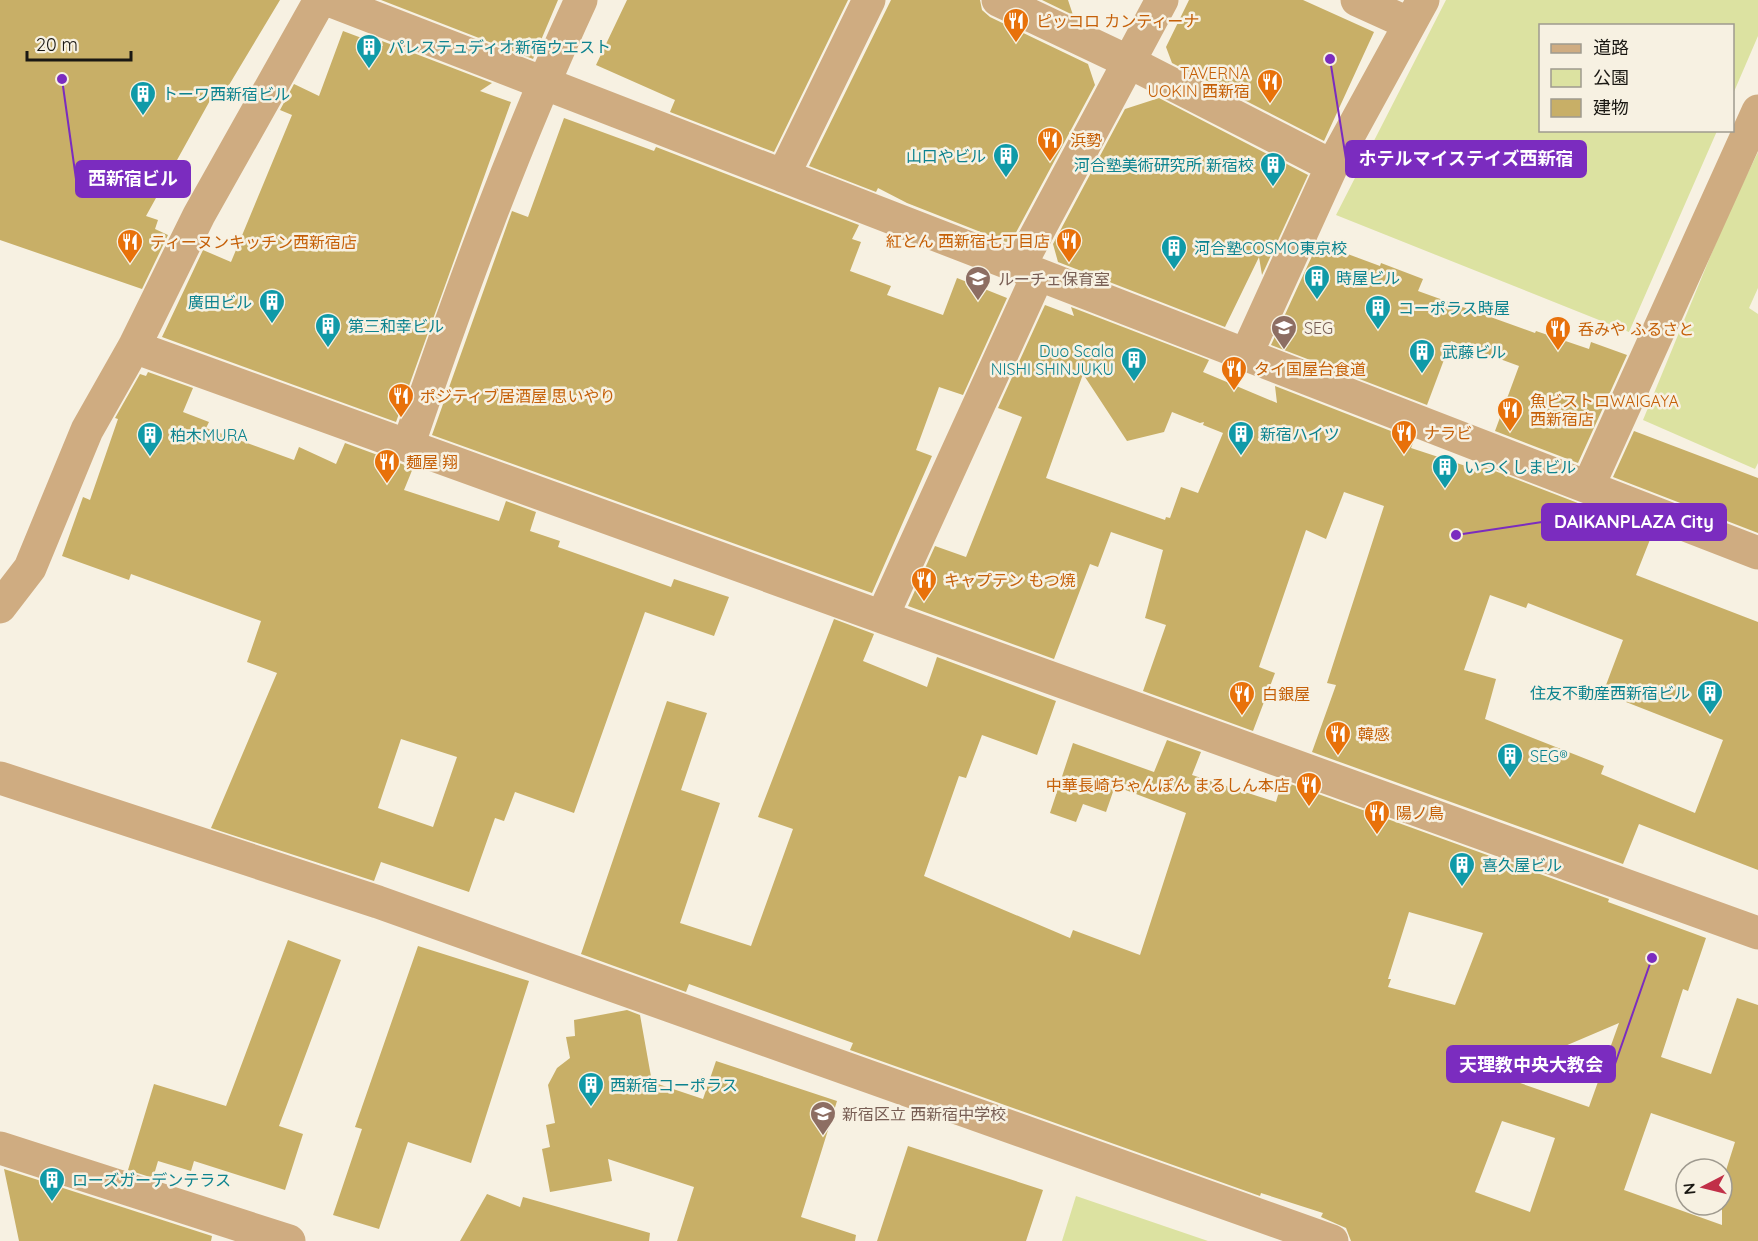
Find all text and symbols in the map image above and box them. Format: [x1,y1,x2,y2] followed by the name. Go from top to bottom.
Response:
[1001,6,1031,44] restaurant icon: ピッコロ カンティーナ
[1036,11,1199,31] place label: ピッコロ カンティーナ
[27,24,130,62] scale bar
[1539,24,1734,132] legend
[354,32,384,70] building icon: パレステュディオ新宿ウエスト
[36,33,78,56] text: 20 m
[1593,36,1629,59] text: 道路
[388,37,611,57] place label: パレステュディオ新宿ウエスト
[1148,63,1250,101] place label: TAVERNA UOKIN 西新宿
[1593,66,1629,89] text: 公園
[1255,67,1285,105] restaurant icon: TAVERNA UOKIN 西新宿
[128,79,158,117] building icon: トーワ西新宿ビル
[162,84,290,104] place label: トーワ西新宿ビル
[1593,96,1629,119] text: 建物
[1035,125,1065,163] restaurant icon: 浜勢
[1070,130,1102,150] place label: 浜勢
[991,141,1021,179] building icon: 山口やビル
[1346,141,1586,177] callout: ホテルマイステイズ西新宿
[906,146,986,166] place label: 山口やビル
[1359,147,1573,170] text: ホテルマイステイズ西新宿
[1258,150,1288,188] building icon: 河合塾美術研究所 新宿校
[1074,155,1254,175] place label: 河合塾美術研究所 新宿校
[76,161,190,197] callout: 西新宿ビル
[88,167,178,190] text: 西新宿ビル
[1054,226,1084,264] restaurant icon: 紅とん 西新宿七丁目店
[115,227,145,265] restaurant icon: ティーヌンキッチン西新宿店
[886,231,1050,251] place label: 紅とん 西新宿七丁目店
[150,232,357,252] place label: ティーヌンキッチン西新宿店
[1159,233,1189,271] building icon: 河合塾COSMO東京校
[1194,238,1347,258] place label: 河合塾COSMO東京校
[1302,263,1332,301] building icon: 時屋ビル
[963,264,993,302] school or university icon: ルーチェ保育室
[1336,268,1400,288] place label: 時屋ビル
[998,269,1110,289] place label: ルーチェ保育室
[257,287,287,325] building icon: 廣田ビル
[188,292,252,312] place label: 廣田ビル
[1363,293,1393,331] building icon: コーポラス時屋
[1398,298,1510,318] place label: コーポラス時屋
[313,311,343,349] building icon: 第三和幸ビル
[1269,313,1299,351] school or university icon: SEG
[1543,314,1573,352] restaurant icon: 呑みや ふるさと
[348,316,444,336] place label: 第三和幸ビル
[1304,318,1333,338] place label: SEG
[1578,319,1694,339] place label: 呑みや ふるさと
[1407,337,1437,375] building icon: 武藤ビル
[991,341,1114,379] place label: Duo Scala NISHI SHINJUKU
[1442,342,1506,362] place label: 武藤ビル
[1119,345,1149,383] building icon: Duo Scala NISHI SHINJUKU
[1219,354,1249,392] restaurant icon: タイ国屋台食道
[1254,359,1366,379] place label: タイ国屋台食道
[386,381,416,419] restaurant icon: ポジティブ居酒屋 思いやり
[420,386,615,406] place label: ポジティブ居酒屋 思いやり
[1530,391,1679,429] place label: 魚ビストロWAIGAYA 西新宿店
[1495,395,1525,433] restaurant icon: 魚ビストロWAIGAYA 西新宿店
[1389,418,1419,456] restaurant icon: ナラビ
[1226,419,1256,457] building icon: 新宿ハイツ
[135,420,165,458] building icon: 柏木MURA
[1424,423,1472,443] place label: ナラビ
[1260,424,1340,444] place label: 新宿ハイツ
[170,425,248,445] place label: 柏木MURA
[372,447,402,485] restaurant icon: 麺屋 翔
[406,452,458,472] place label: 麺屋 翔
[1430,452,1460,490] building icon: いつくしまビル
[1464,457,1576,477] place label: いつくしまビル
[1542,504,1726,540] callout: DAIKANPLAZA City
[1554,510,1714,533] text: DAIKANPLAZA City
[909,565,939,603] restaurant icon: キャプテン もつ焼
[944,570,1076,590] place label: キャプテン もつ焼
[1695,678,1725,716] building icon: 住友不動産西新宿ビル
[1227,679,1257,717] restaurant icon: 白銀屋
[1530,683,1690,703] place label: 住友不動産西新宿ビル
[1262,684,1310,704] place label: 白銀屋
[1323,719,1353,757] restaurant icon: 韓感
[1358,724,1390,744] place label: 韓感
[1495,741,1525,779] building icon: SEG®
[1530,746,1568,766] place label: SEG®
[1294,770,1324,808] restaurant icon: 中華長崎ちゃんぽん まるしん本店
[1046,775,1290,795] place label: 中華長崎ちゃんぽん まるしん本店
[1362,798,1392,836] restaurant icon: 陽ノ鳥
[1396,803,1444,823] place label: 陽ノ鳥
[1447,850,1477,888] building icon: 喜久屋ビル
[1482,855,1562,875] place label: 喜久屋ビル
[1447,1046,1615,1082] callout: 天理教中央大教会
[1459,1053,1603,1076] text: 天理教中央大教会
[576,1070,606,1108] building icon: 西新宿コーポラス
[610,1075,738,1095] place label: 西新宿コーポラス
[808,1099,838,1137] school or university icon: 新宿区立 西新宿中学校
[842,1104,1006,1124] place label: 新宿区立 西新宿中学校
[1674,1157,1734,1217] north arrow
[37,1165,67,1203] building icon: ローズガーデンテラス
[72,1170,231,1190] place label: ローズガーデンテラス
[1678,1182,1700,1196] text: N

